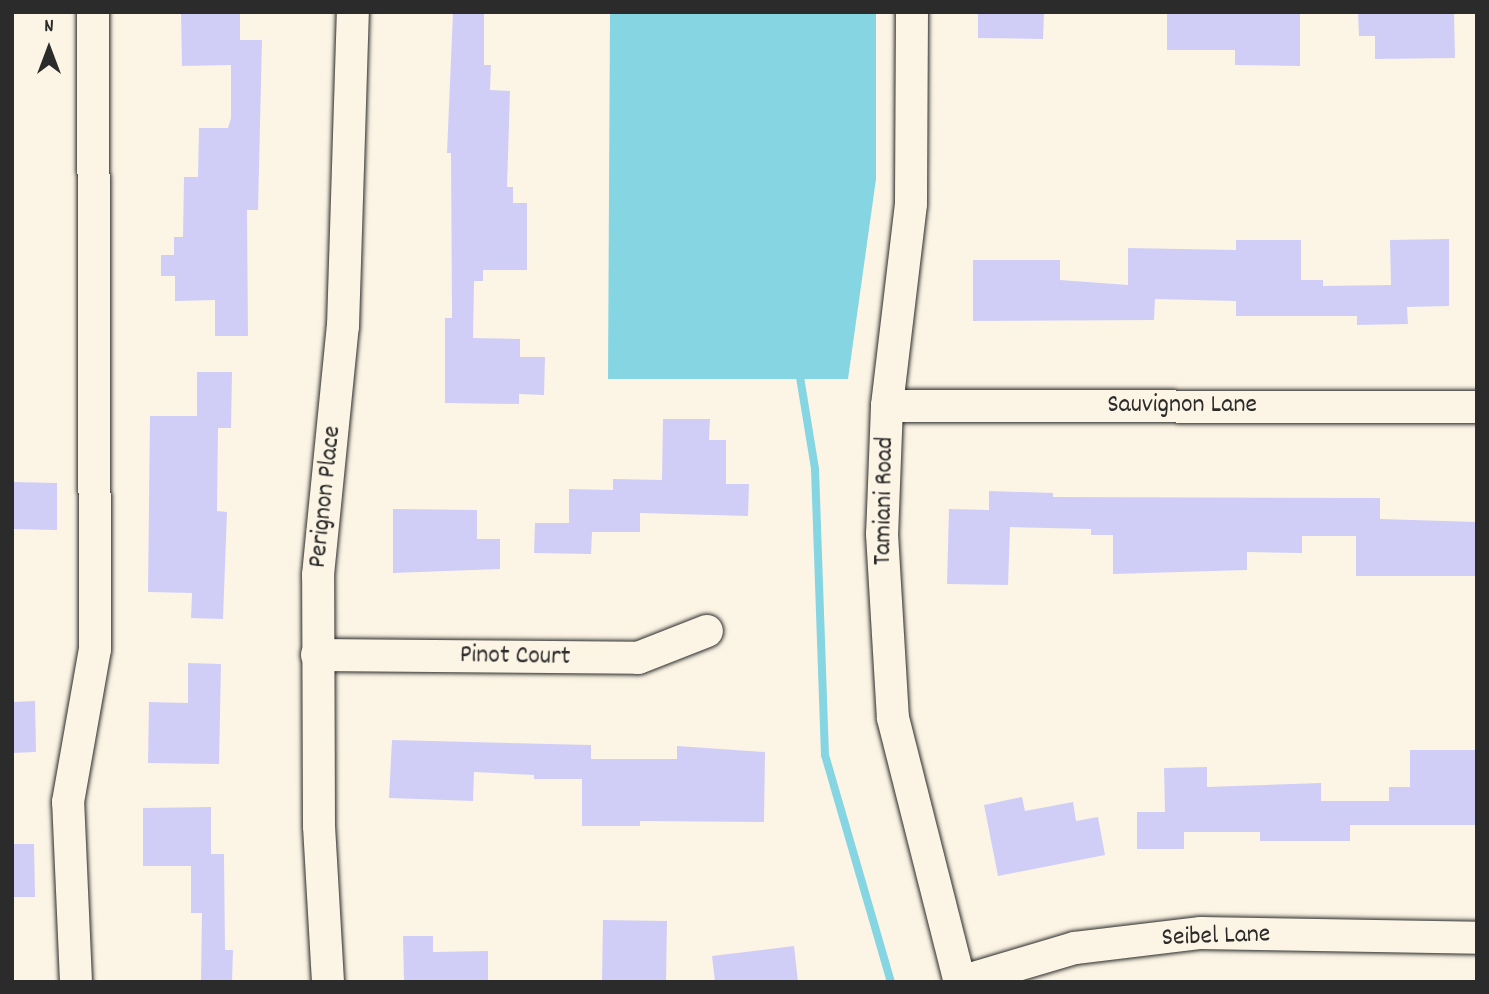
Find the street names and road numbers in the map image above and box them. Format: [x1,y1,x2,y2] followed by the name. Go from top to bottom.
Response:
[1107,390,1257,422] street label: Sauvignon Lane
[303,424,349,570] street label: Perignon Place
[868,436,902,566] street label: Tamiani Road
[459,640,571,674] street label: Pinot Court
[1161,920,1271,954] street label: Seibel Lane

